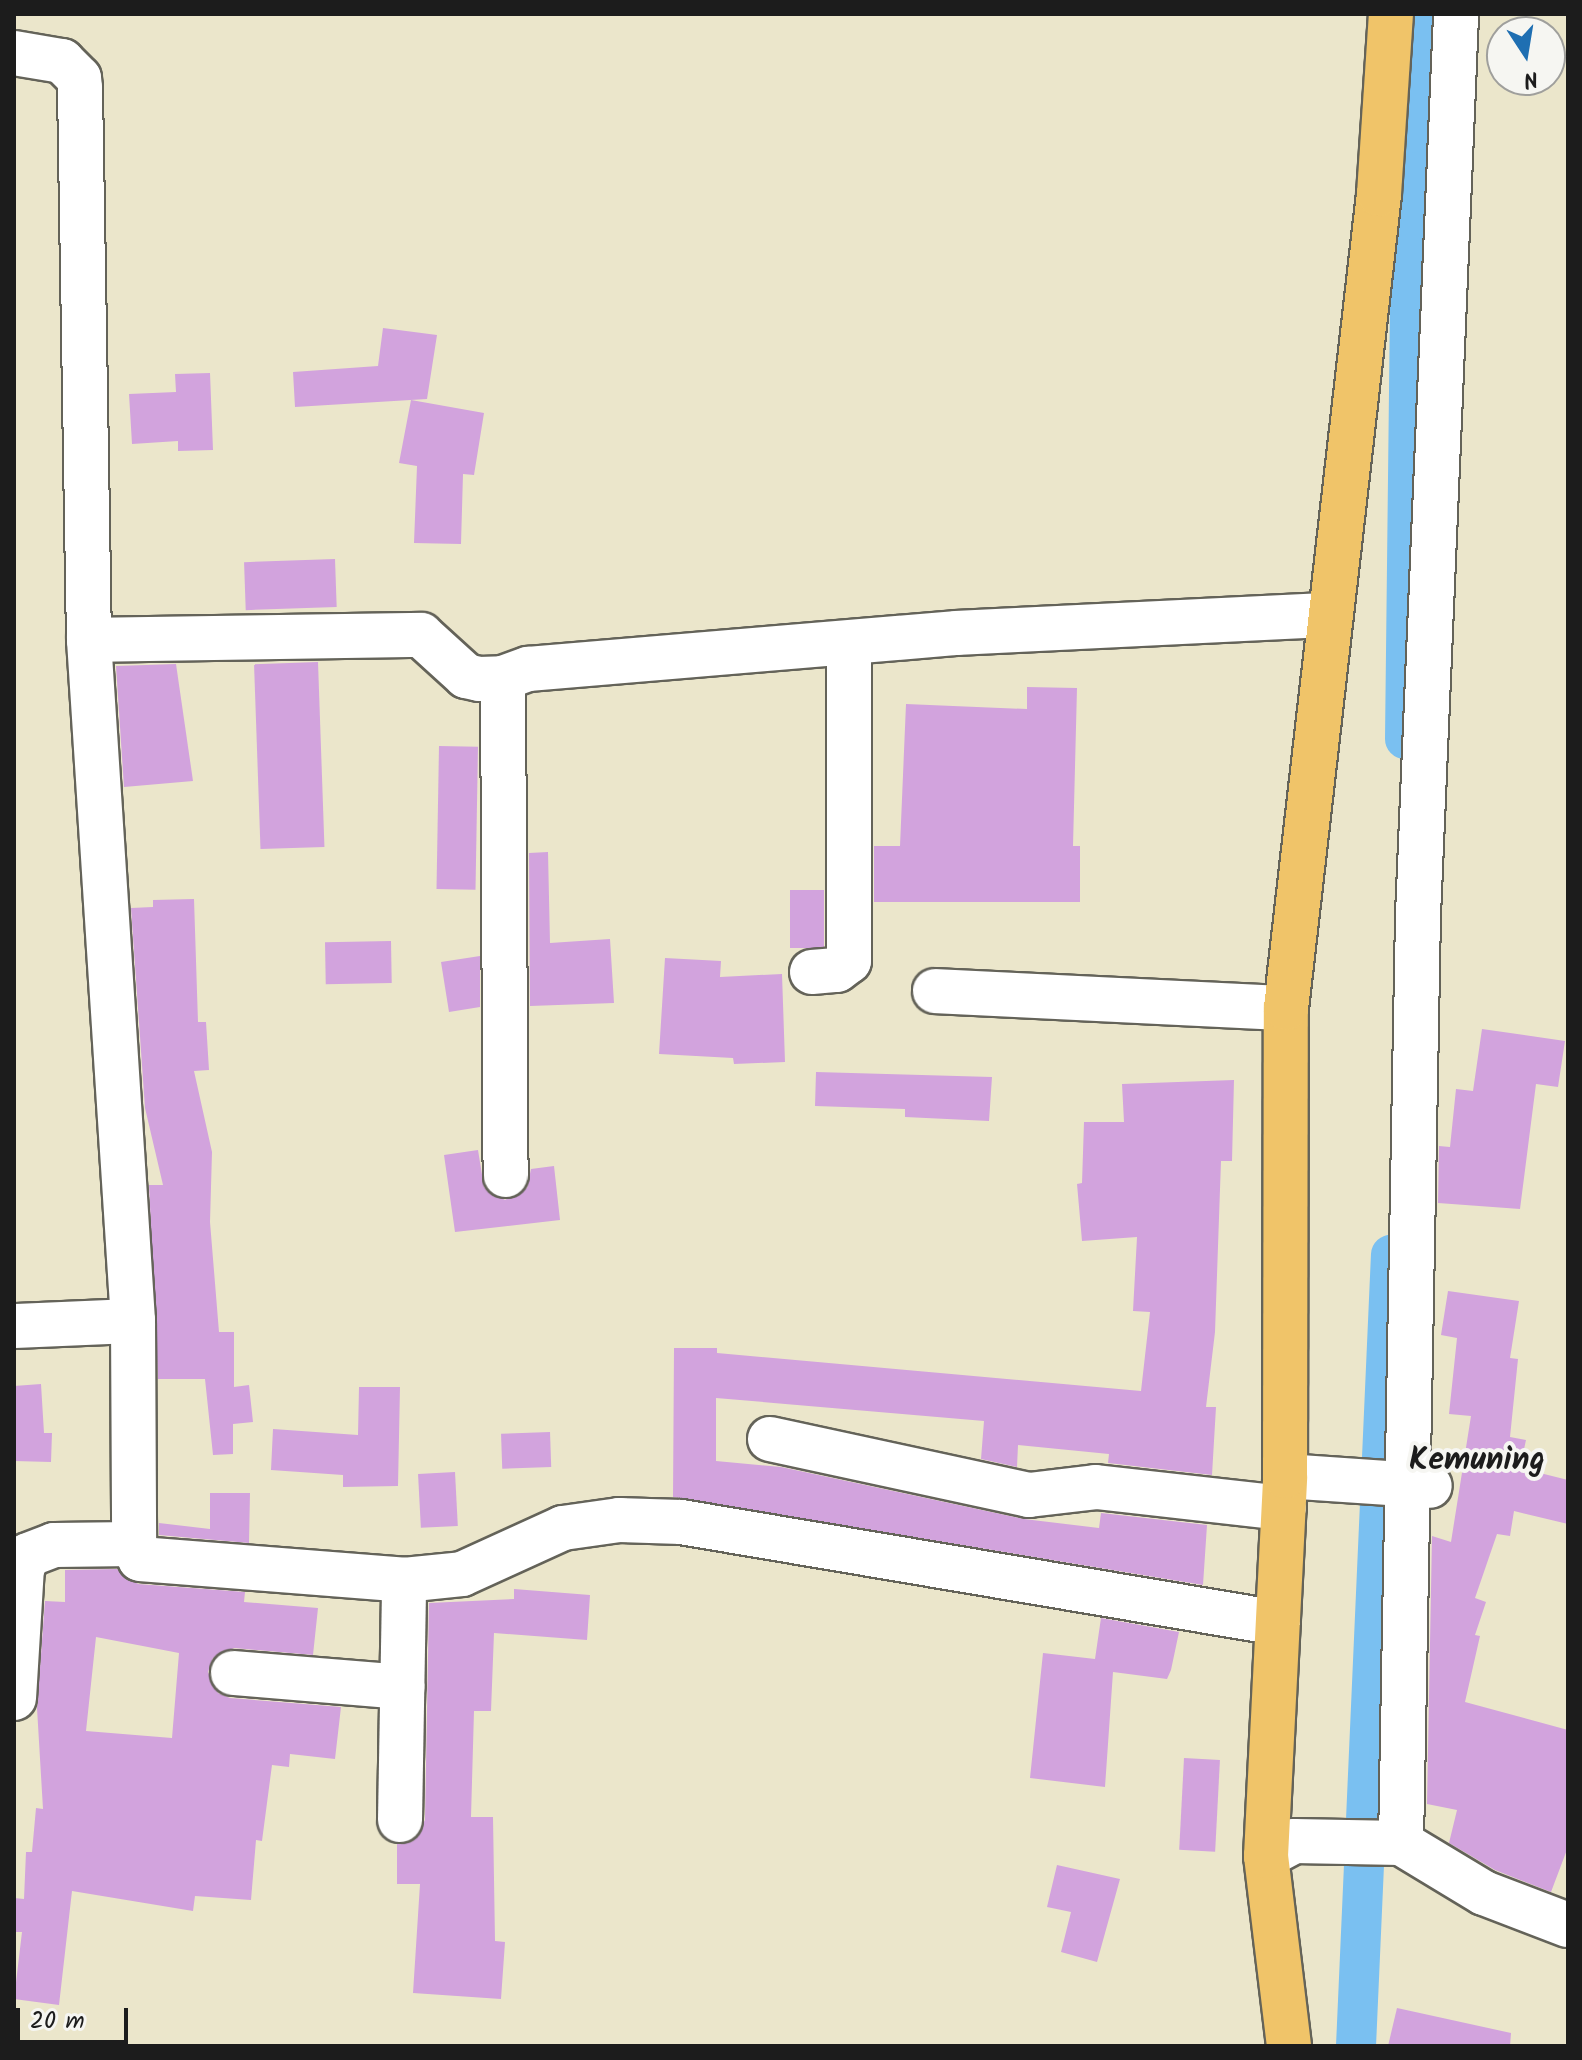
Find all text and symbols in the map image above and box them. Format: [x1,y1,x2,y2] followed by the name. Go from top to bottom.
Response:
[1486,16,1566,96] north arrow
[1520,59,1541,97] text: N
[1409,1442,1545,1480] district label: Kemuning
[20,1992,132,2042] scale bar
[30,2002,85,2041] text: 20 m

